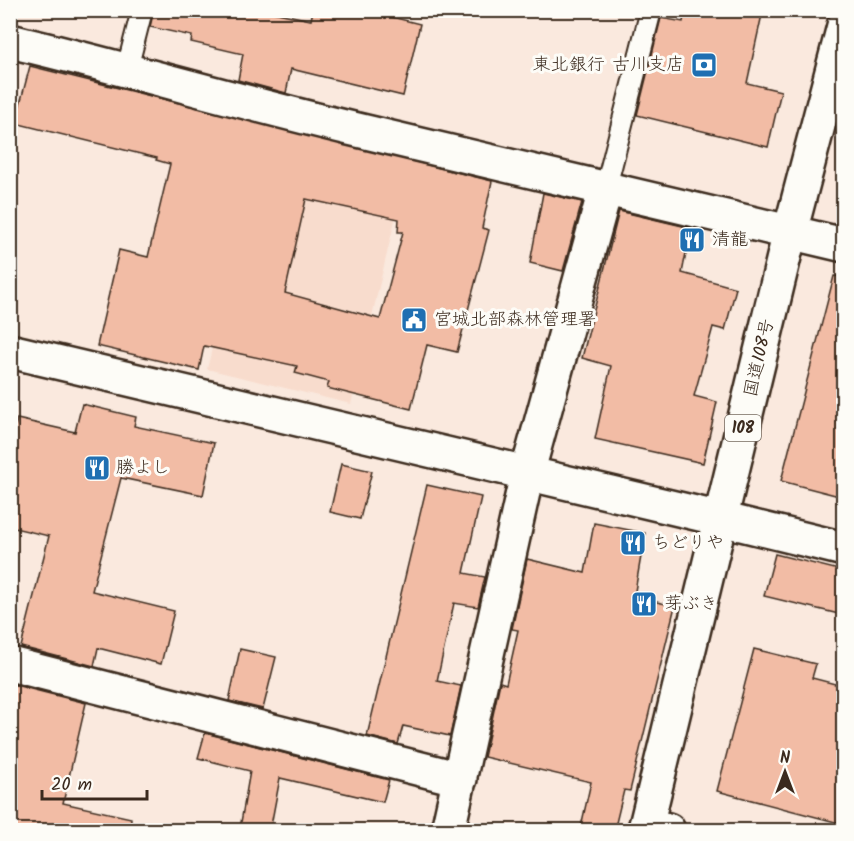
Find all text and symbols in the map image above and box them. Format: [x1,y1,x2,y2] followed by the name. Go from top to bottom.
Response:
[689,50,719,80] bank icon: 東北銀行 古川支店
[533,51,684,80] place label: 東北銀行 古川支店
[677,225,707,255] restaurant icon: 清龍
[712,226,748,255] place label: 清龍
[399,305,429,335] public building icon: 宮城北部森林管理署
[434,306,596,335] place label: 宮城北部森林管理署
[737,316,783,400] street label: 国道108号
[725,415,761,441] road number: 108
[82,453,112,483] restaurant icon: 勝よし
[116,454,170,483] place label: 勝よし
[618,528,648,558] restaurant icon: ちどりや
[652,529,724,558] place label: ちどりや
[629,589,659,619] restaurant icon: 芽ぶき
[664,590,718,619] place label: 芽ぶき
[755,742,815,802] north arrow
[780,746,790,771] text: N
[42,763,147,801] scale bar
[51,771,92,800] text: 20 m

